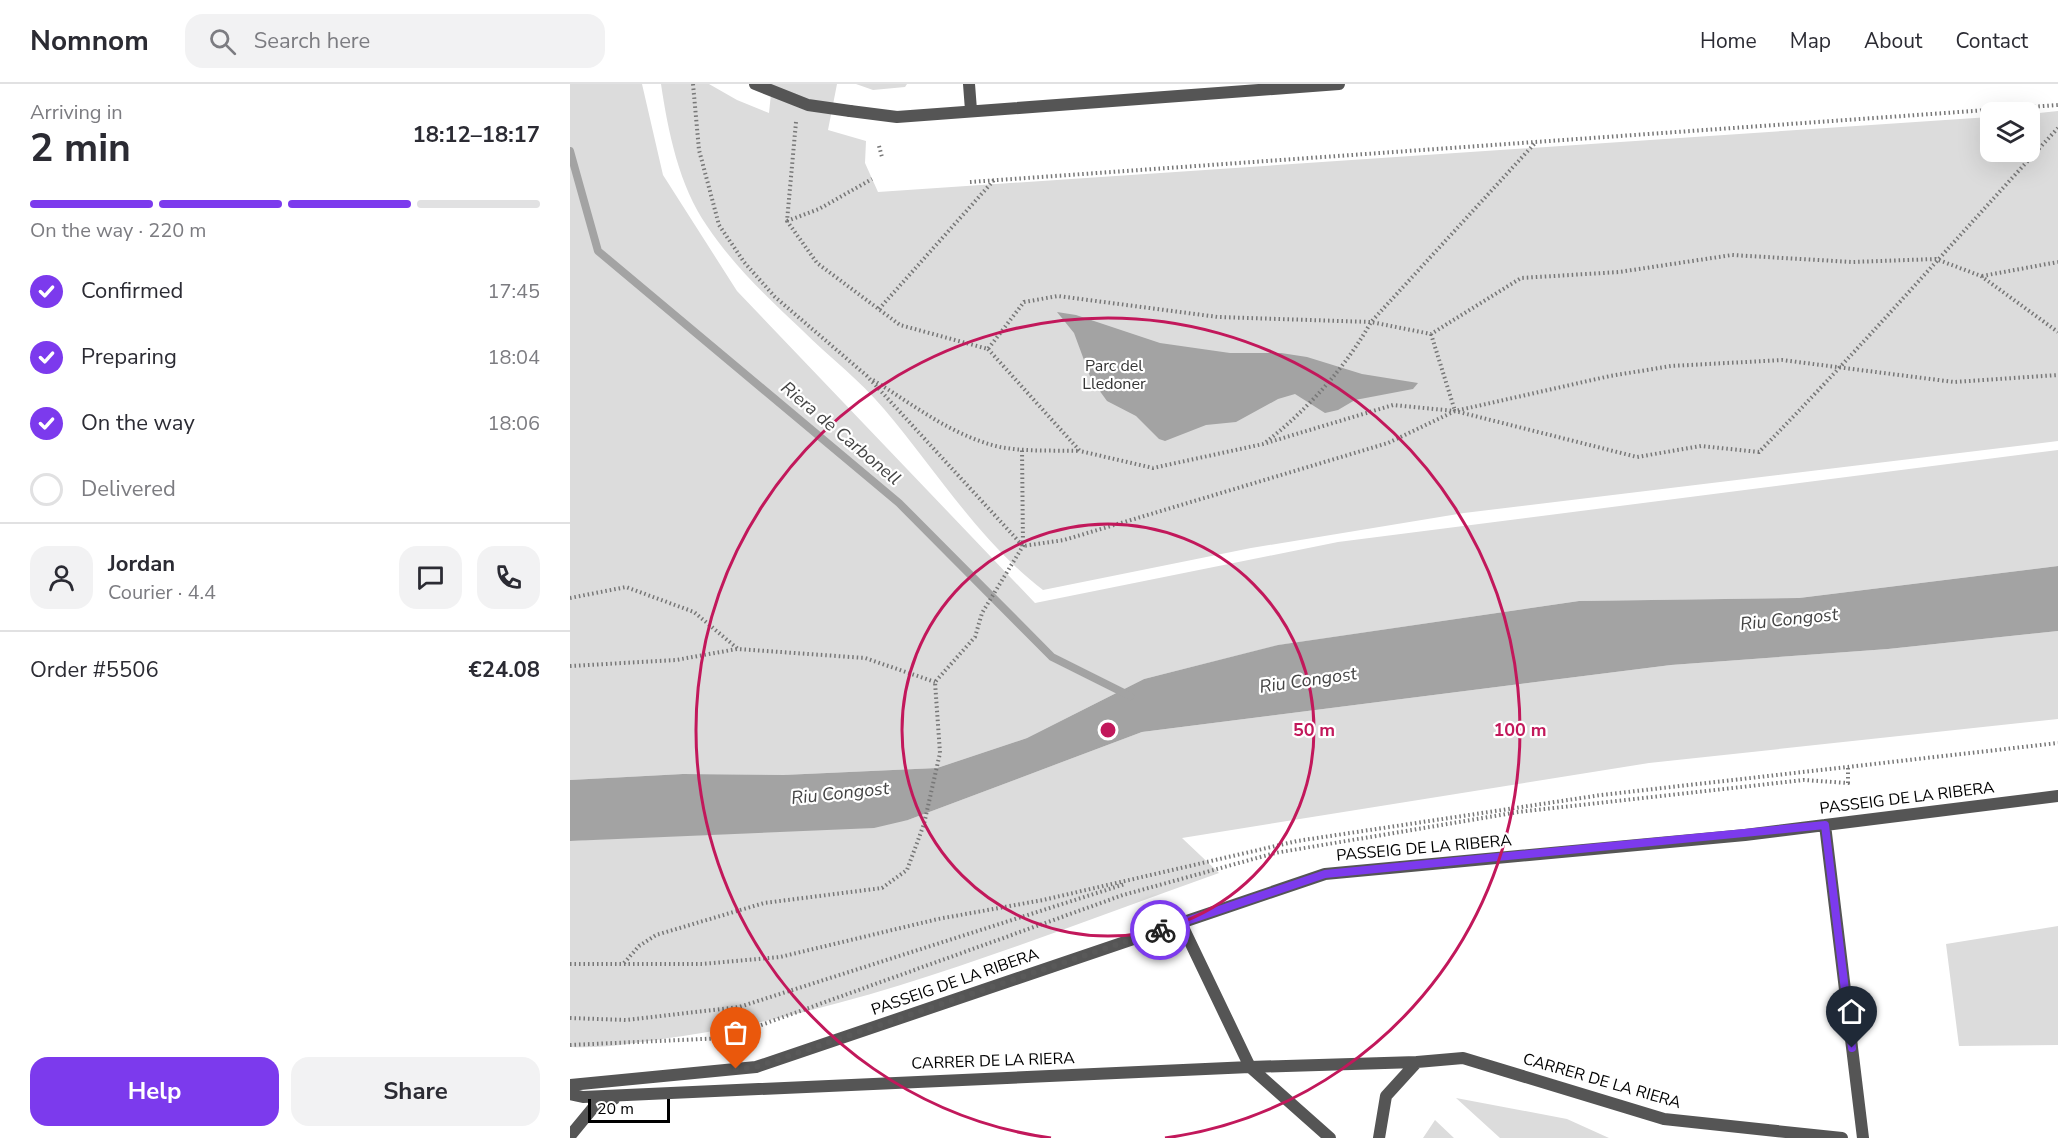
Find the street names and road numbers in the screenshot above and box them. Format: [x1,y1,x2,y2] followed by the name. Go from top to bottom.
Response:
[1818,776,1996,820] street label: PASSEIG DE LA RIBERA
[1335,829,1513,867] street label: PASSEIG DE LA RIBERA
[868,943,1042,1021] street label: PASSEIG DE LA RIBERA
[911,1047,1075,1075] street label: CARRER DE LA RIERA
[1520,1048,1684,1114] street label: CARRER DE LA RIERA

